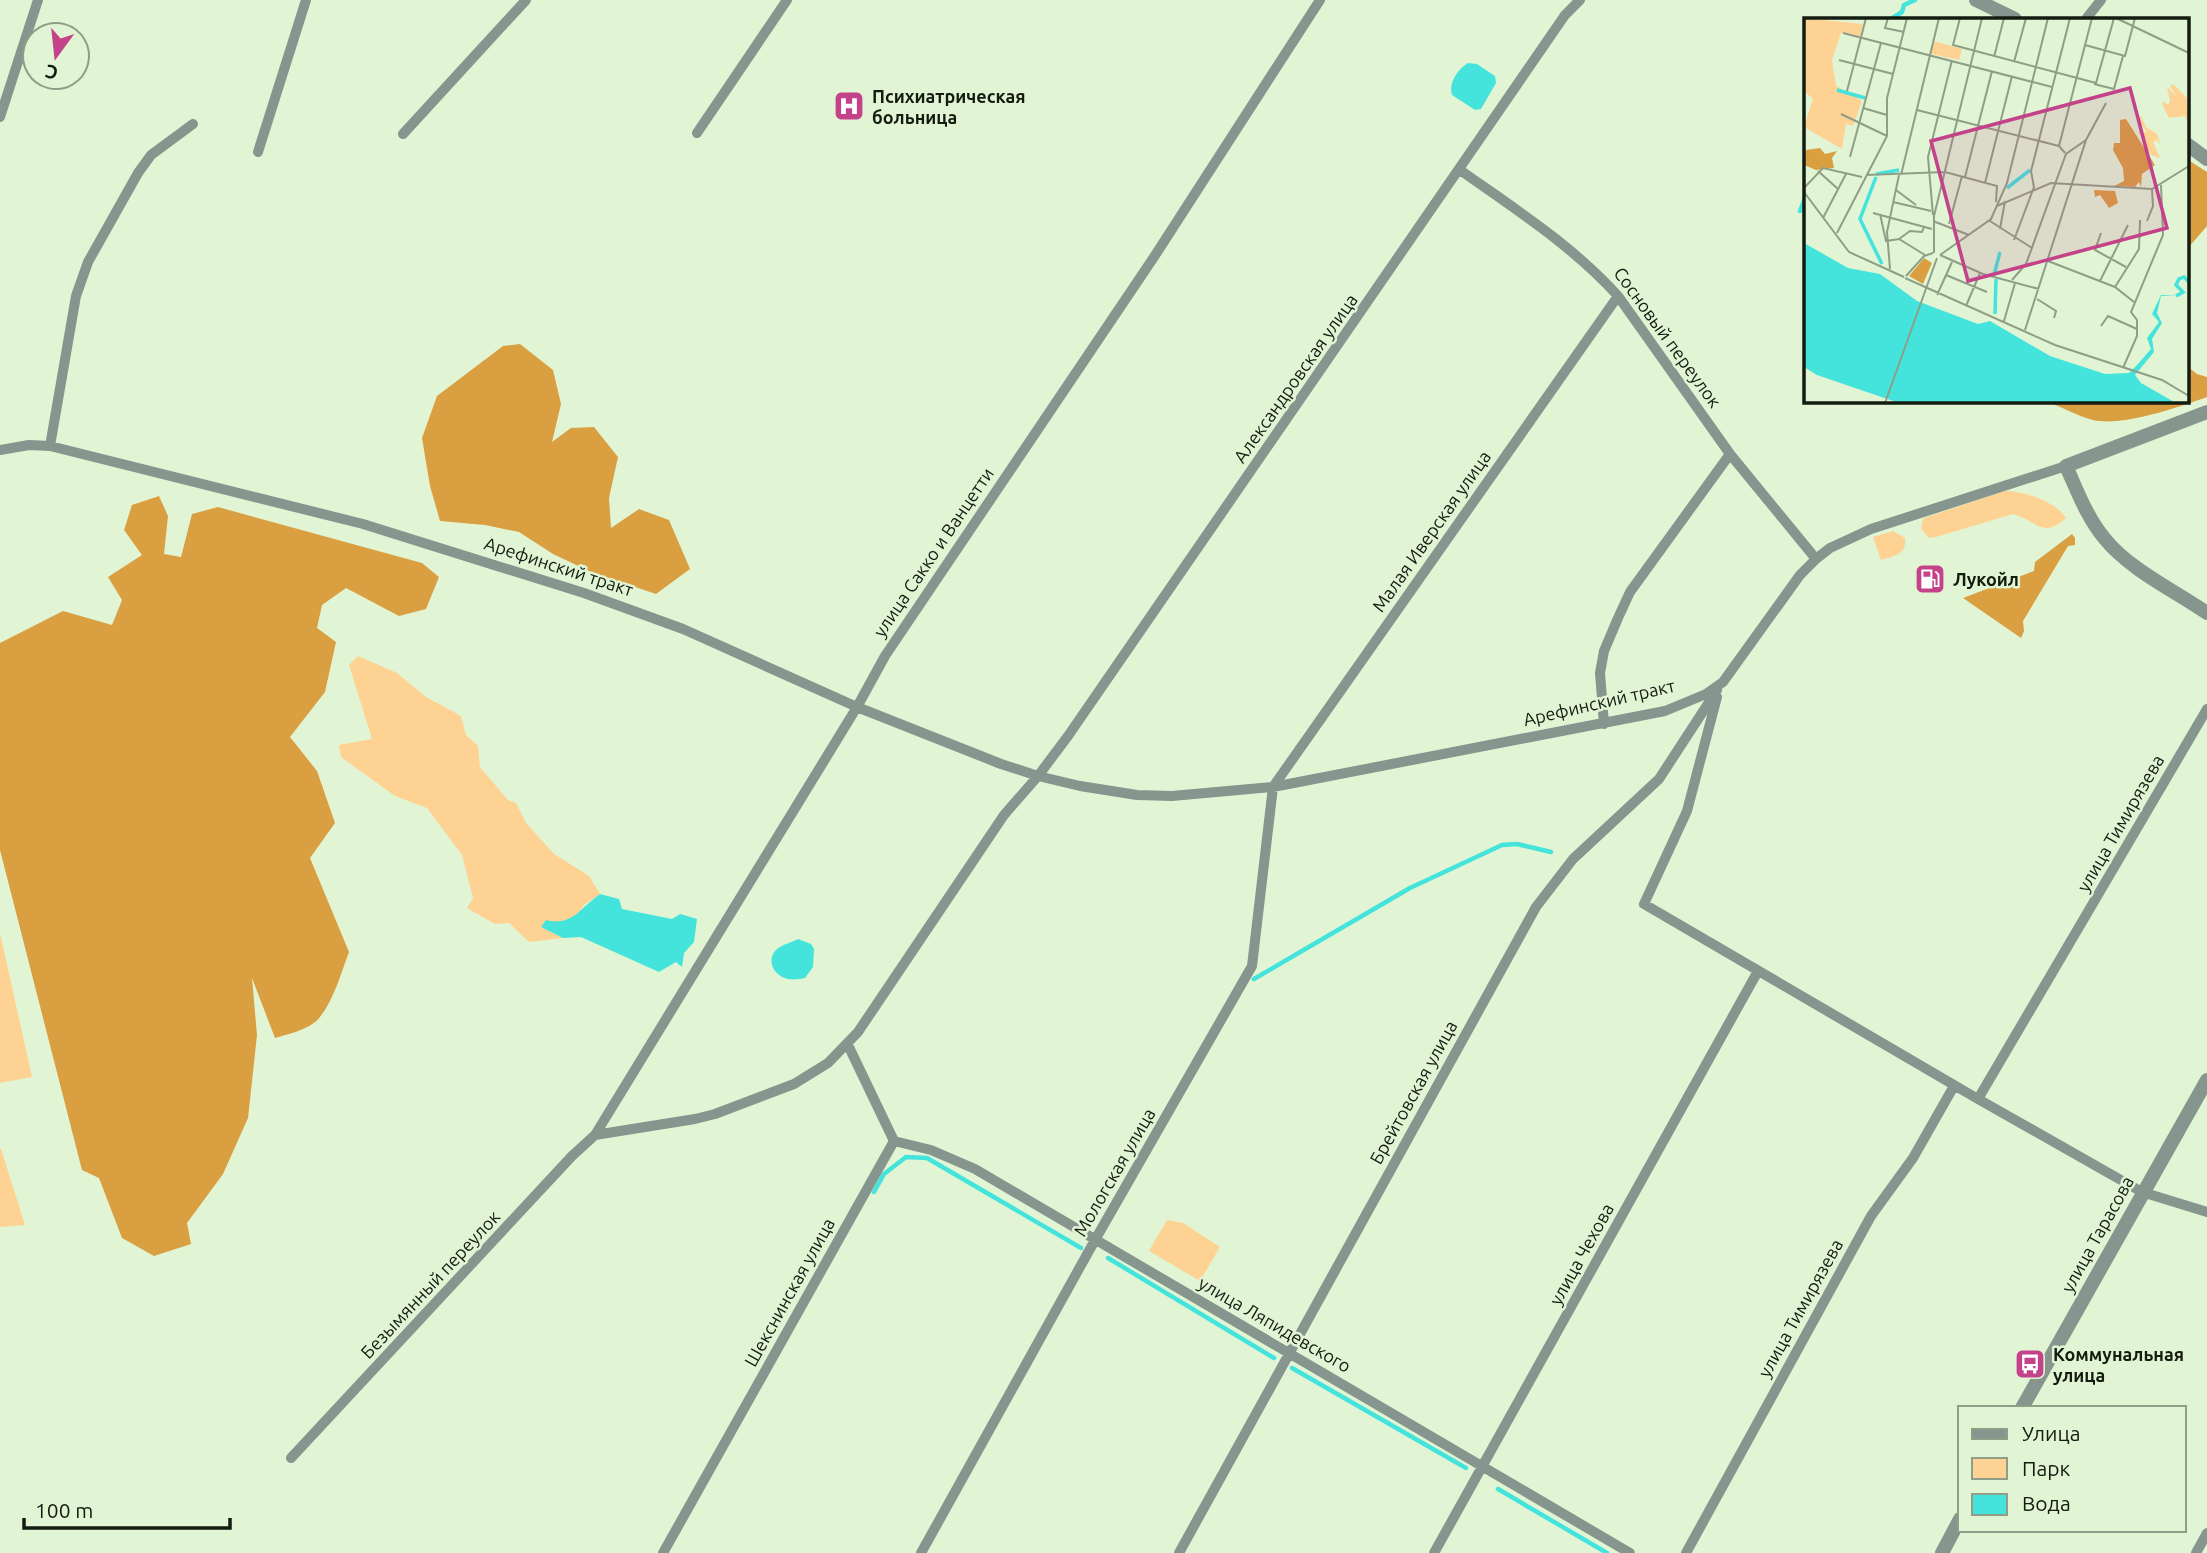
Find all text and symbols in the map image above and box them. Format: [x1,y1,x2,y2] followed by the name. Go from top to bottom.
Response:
[1804,18,2190,402] inset map
[21,21,91,91] north arrow
[43,60,60,85] text: С
[872,86,1026,127] place label: Психиатрическая больница
[832,89,866,123] hospital icon: Психиатрическая больница
[1610,263,1726,411] street label: Сосновый переулок
[1229,290,1361,466] street label: Александровская улица
[1368,447,1494,615] street label: Малая Иверская улица
[869,464,997,640] street label: улица Сакко и Ванцетти
[482,533,636,599] street label: Арефинский тракт
[1913,562,1947,596] fuel station icon: Лукойл
[1953,569,2019,589] place label: Лукойл
[1521,675,1677,729] street label: Арефинский тракт
[2073,751,2167,895] street label: улица Тимирязева
[1365,1017,1461,1167] street label: Брейтовская улица
[1069,1104,1159,1240] street label: Мологская улица
[2057,1172,2137,1296] street label: улица Тарасова
[1545,1200,1617,1308] street label: улица Чехова
[356,1206,504,1362] street label: Безымянный переулок
[740,1214,838,1370] street label: Шекснинская улица
[1754,1235,1846,1381] street label: улица Тимирязева
[1195,1272,1355,1376] street label: улица Ляпидевского
[2053,1344,2184,1385] place label: Коммунальная улица
[2013,1347,2047,1381] bus stop icon: Коммунальная улица
[1958,1406,2186,1532] legend
[2022,1421,2080,1445] text: Улица
[2022,1456,2071,1480] text: Парк
[24,1486,231,1530] scale bar
[2022,1491,2071,1515] text: Вода
[35,1498,93,1522] text: 100 m

